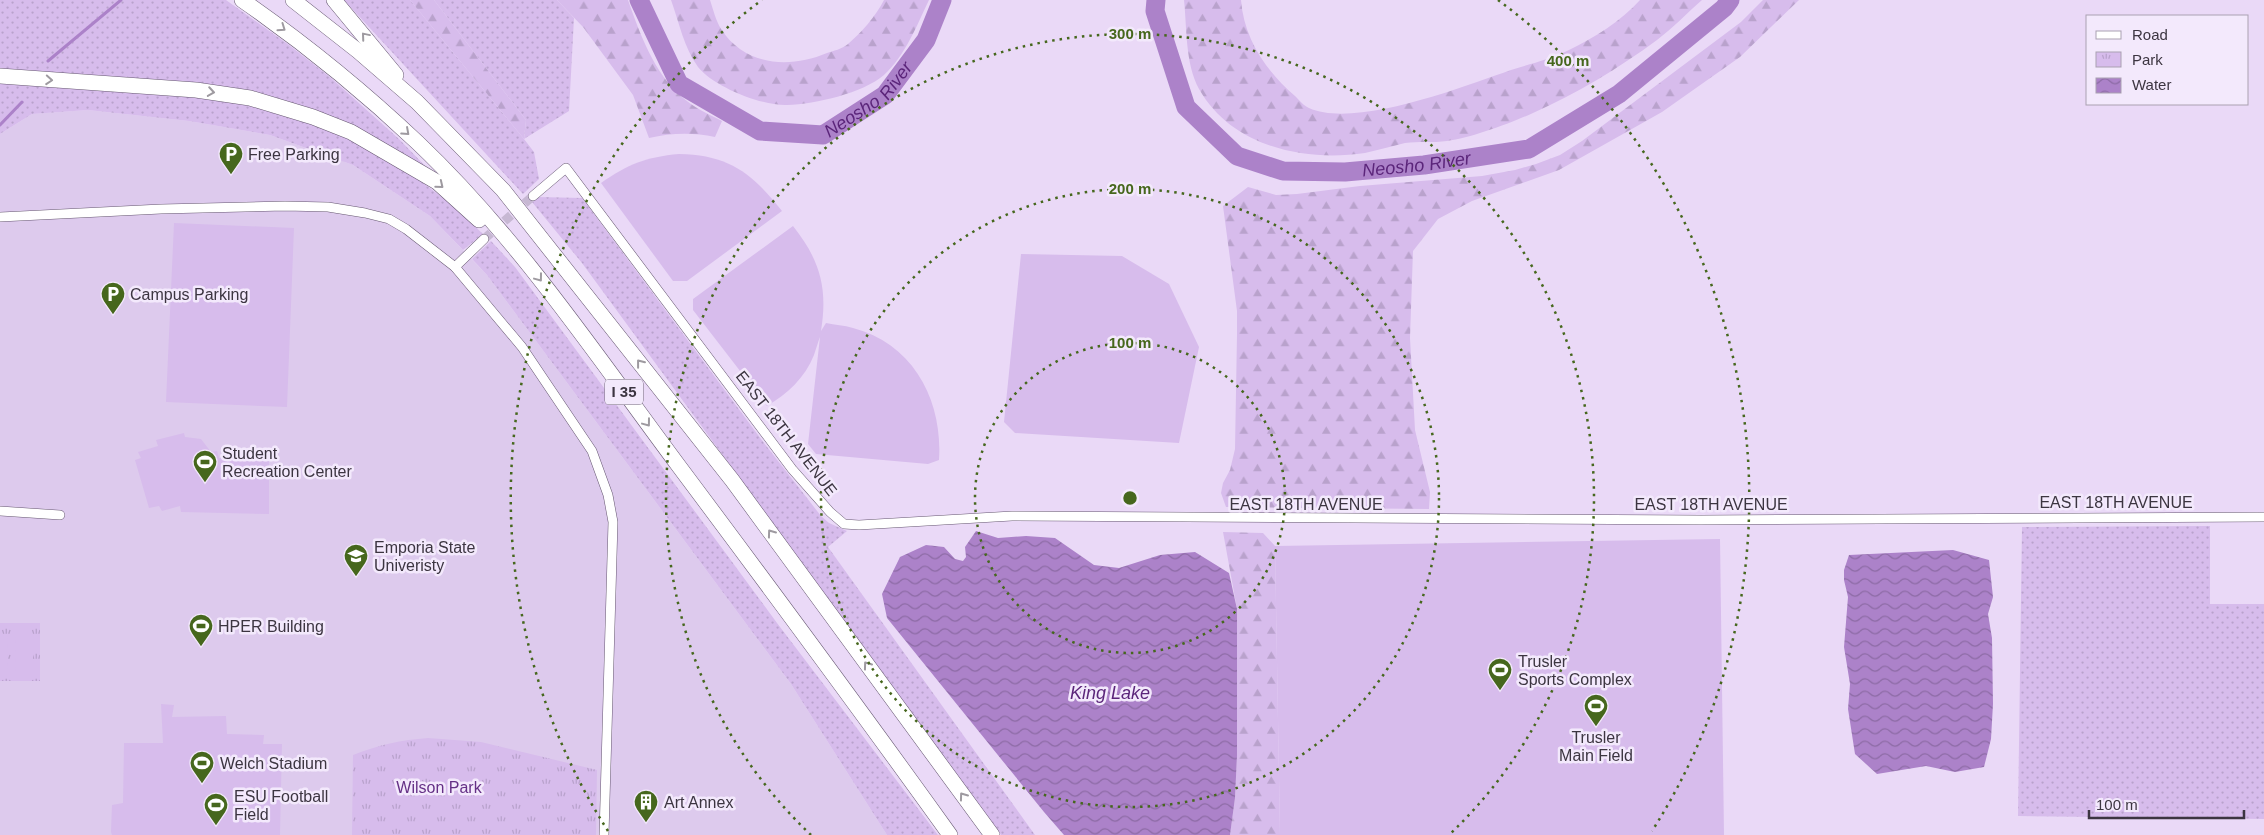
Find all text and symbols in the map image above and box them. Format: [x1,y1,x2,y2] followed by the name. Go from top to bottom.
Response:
[2086,15,2249,105] legend
[276,22,286,31] one-way arrow
[1109,25,1151,42] text: 300 m
[2132,26,2168,43] text: Road
[362,33,371,42] one-way arrow
[2132,51,2163,68] text: Park
[1547,52,1589,69] text: 400 m
[821,57,917,141] water label: Neosho River
[45,74,53,85] one-way arrow
[2132,76,2171,93] text: Water
[207,86,215,97] one-way arrow
[401,127,410,136] one-way arrow
[218,141,244,175] parking icon: Free Parking
[248,146,340,163] place label: Free Parking
[1361,148,1473,180] water label: Neosho River
[434,180,443,189] one-way arrow
[1109,180,1151,197] text: 200 m
[533,272,542,282] one-way arrow
[100,281,126,315] parking icon: Campus Parking
[130,286,248,303] place label: Campus Parking
[1109,334,1151,351] text: 100 m
[637,359,646,369] one-way arrow
[733,368,840,499] street label: EAST 18TH AVENUE
[605,380,643,404] road number: I 35
[641,417,649,426] one-way arrow
[222,445,353,480] place label: Student Recreation Center
[192,449,218,483] sports icon: Student Recreation Center
[1121,489,1139,507] centre of rings
[2039,494,2193,511] street label: EAST 18TH AVENUE
[1229,496,1383,513] street label: EAST 18TH AVENUE
[1634,496,1788,513] street label: EAST 18TH AVENUE
[768,530,777,539] one-way arrow
[374,539,475,574] place label: Emporia State Univeristy
[343,543,369,577] school or university icon: Emporia State Univeristy
[188,613,214,647] sports icon: HPER Building
[218,618,324,635] place label: HPER Building
[1518,653,1632,688] place label: Trusler Sports Complex
[1487,657,1513,691] sports icon: Trusler Sports Complex
[864,661,873,671] one-way arrow
[1070,683,1150,703] water label: King Lake
[1583,693,1609,727] sports icon: Trusler Main Field
[1559,729,1633,764] place label: Trusler Main Field
[189,750,215,784] sports icon: Welch Stadium
[220,755,327,772] place label: Welch Stadium
[396,779,483,796] park label: Wilson Park
[234,788,328,823] place label: ESU Football Field
[2089,788,2244,820] scale bar
[633,789,659,823] building icon: Art Annex
[203,792,229,826] sports icon: ESU Football Field
[960,792,969,802] one-way arrow
[664,794,733,811] place label: Art Annex
[2096,796,2138,813] text: 100 m

